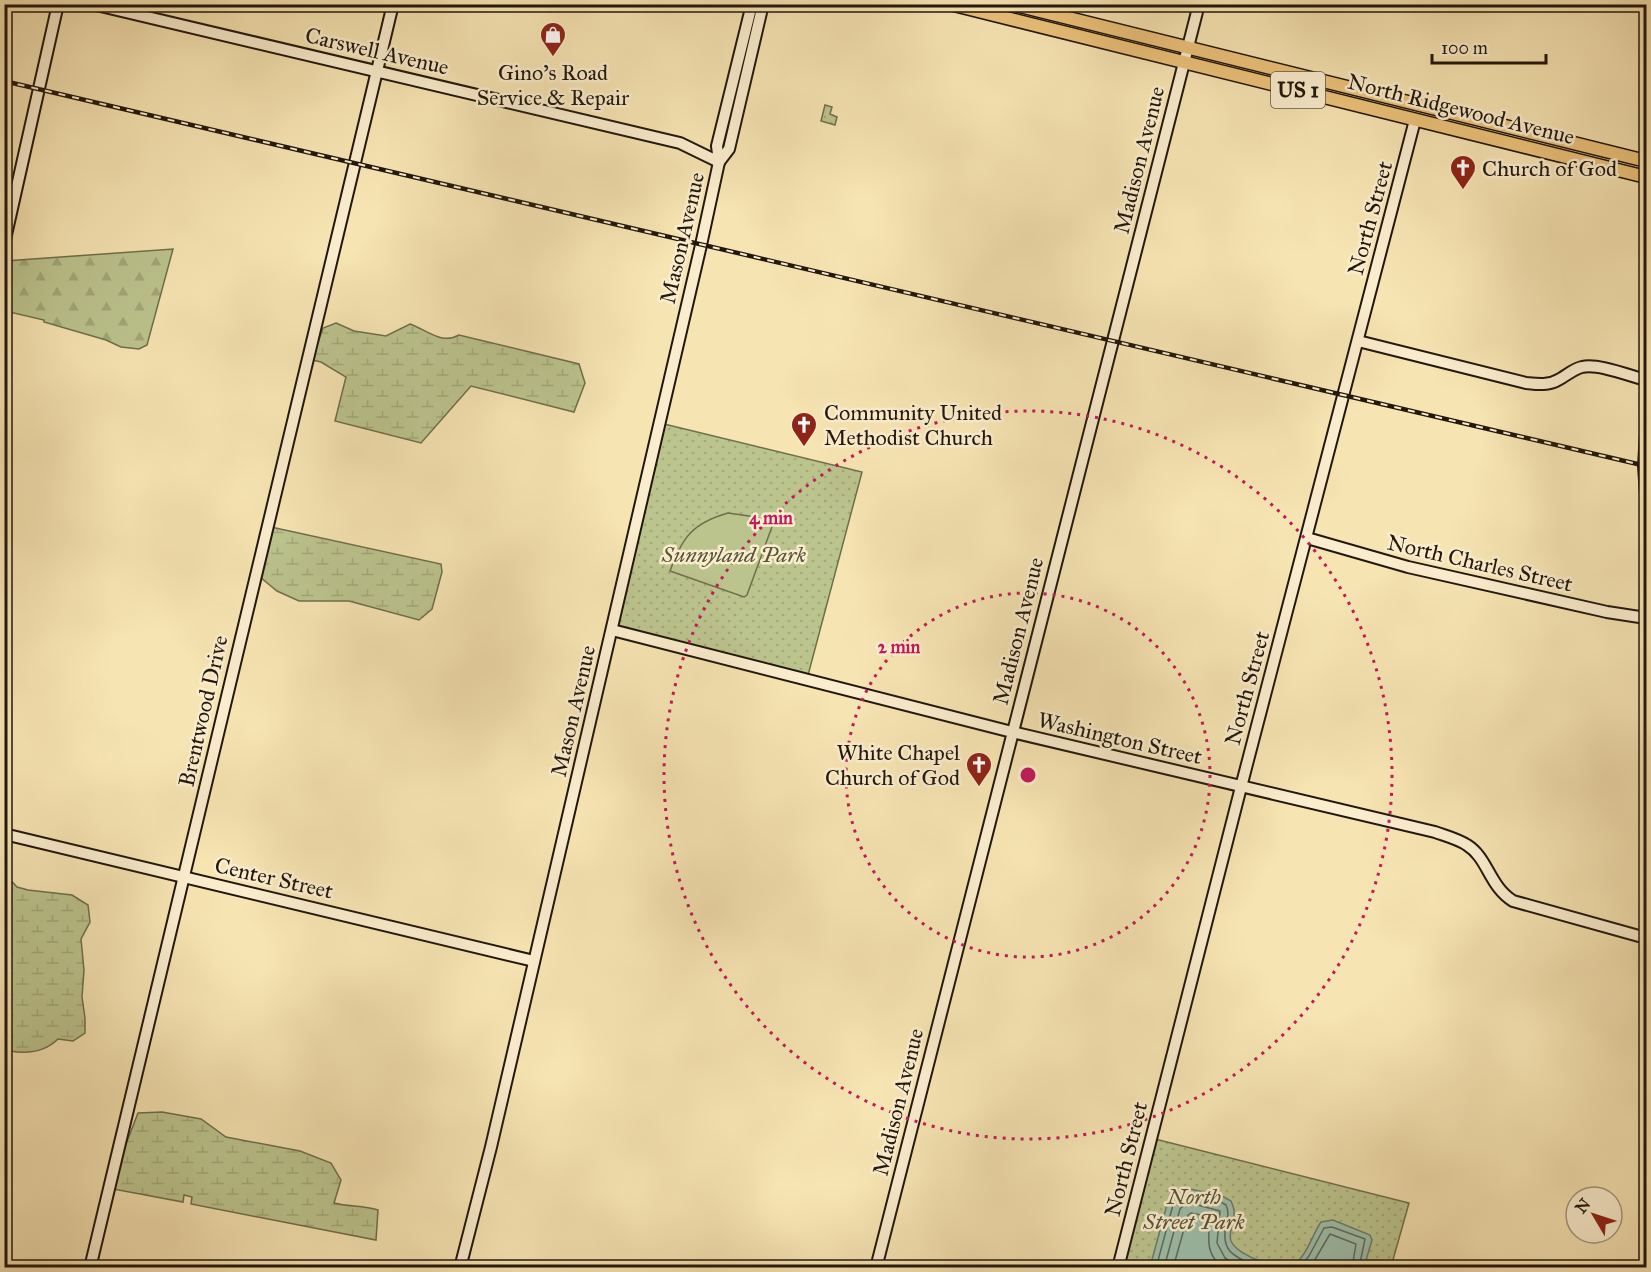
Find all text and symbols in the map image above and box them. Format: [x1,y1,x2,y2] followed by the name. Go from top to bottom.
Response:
[538,20,568,58] shop icon: Gino’s Road Service & Repair
[303,21,451,81] street label: Carswell Avenue
[1432,27,1546,65] scale bar
[1441,37,1488,59] text: 100 m
[477,59,630,111] place label: Gino’s Road Service & Repair
[1345,68,1577,150] street label: North Ridgewood Avenue
[1271,72,1325,108] road number: US 1
[1108,83,1170,237] street label: Madison Avenue
[1448,153,1478,191] church icon: Church of God
[1482,155,1617,182] place label: Church of God
[1342,158,1398,278] street label: North Street
[654,170,710,306] street label: Mason Avenue
[824,399,1002,451] place label: Community United Methodist Church
[789,410,819,448] church icon: Community United Methodist Church
[749,507,793,530] text: 4 min
[1385,529,1576,598] street label: North Charles Street
[661,541,806,568] park label: Sunnyland Park
[987,554,1049,708] street label: Madison Avenue
[1219,628,1275,748] street label: North Street
[172,633,234,789] street label: Brentwood Drive
[878,636,921,658] text: 2 min
[545,643,601,779] street label: Mason Avenue
[1035,706,1205,770] street label: Washington Street
[825,739,960,791] place label: White Chapel Church of God
[964,750,994,788] church icon: White Chapel Church of God
[1018,765,1038,785] centre of rings
[212,851,336,905] street label: Center Street
[867,1025,929,1179] street label: Madison Avenue
[1099,1099,1153,1219] street label: North Street
[1142,1183,1245,1235] park label: North Street Park
[1564,1185,1624,1245] north arrow
[1571,1194,1595,1217] text: N

